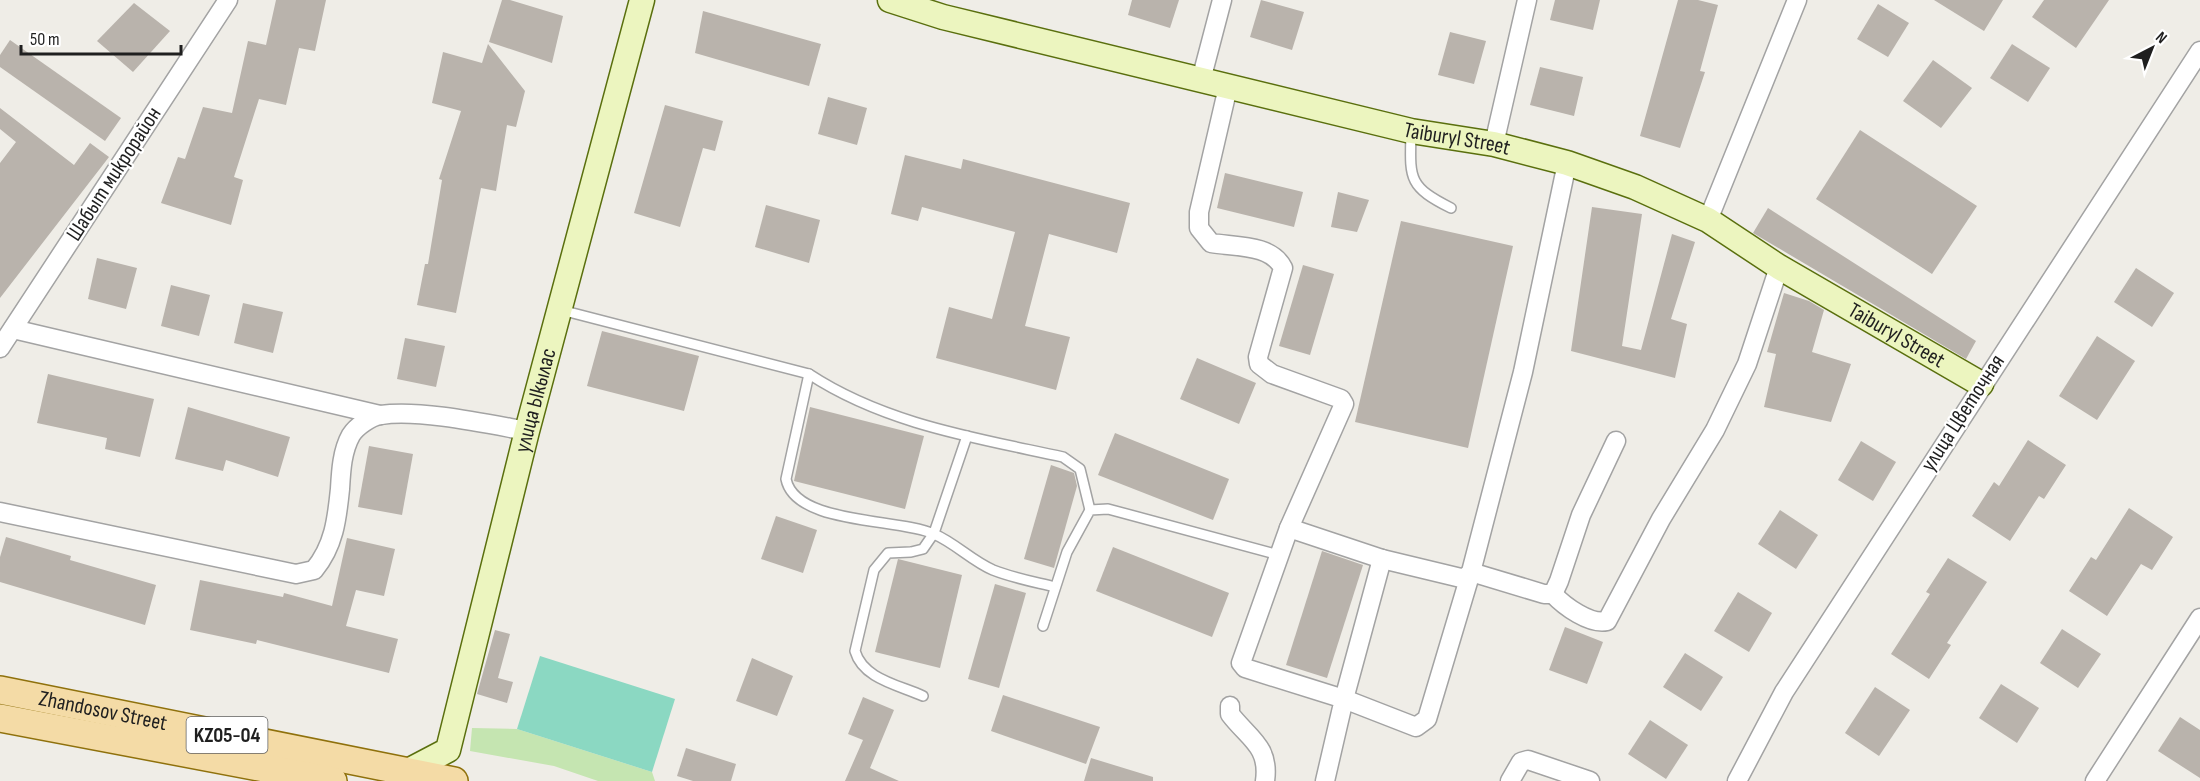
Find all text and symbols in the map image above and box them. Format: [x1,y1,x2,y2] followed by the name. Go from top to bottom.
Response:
[21,18,182,56] scale bar
[2122,18,2182,78] north arrow
[2152,28,2171,48] text: N
[30,29,60,50] text: 50 m
[61,102,167,246] street label: Шабыт микрорайон
[1401,116,1514,161] street label: Taiburyl Street
[1843,296,1950,374] street label: Taiburyl Street
[509,345,562,455] street label: улица Ыкылас
[1915,349,2011,477] street label: улица Цветочная
[37,685,170,737] street label: Zhandosov Street
[186,717,268,753] road number: KZ05-04

